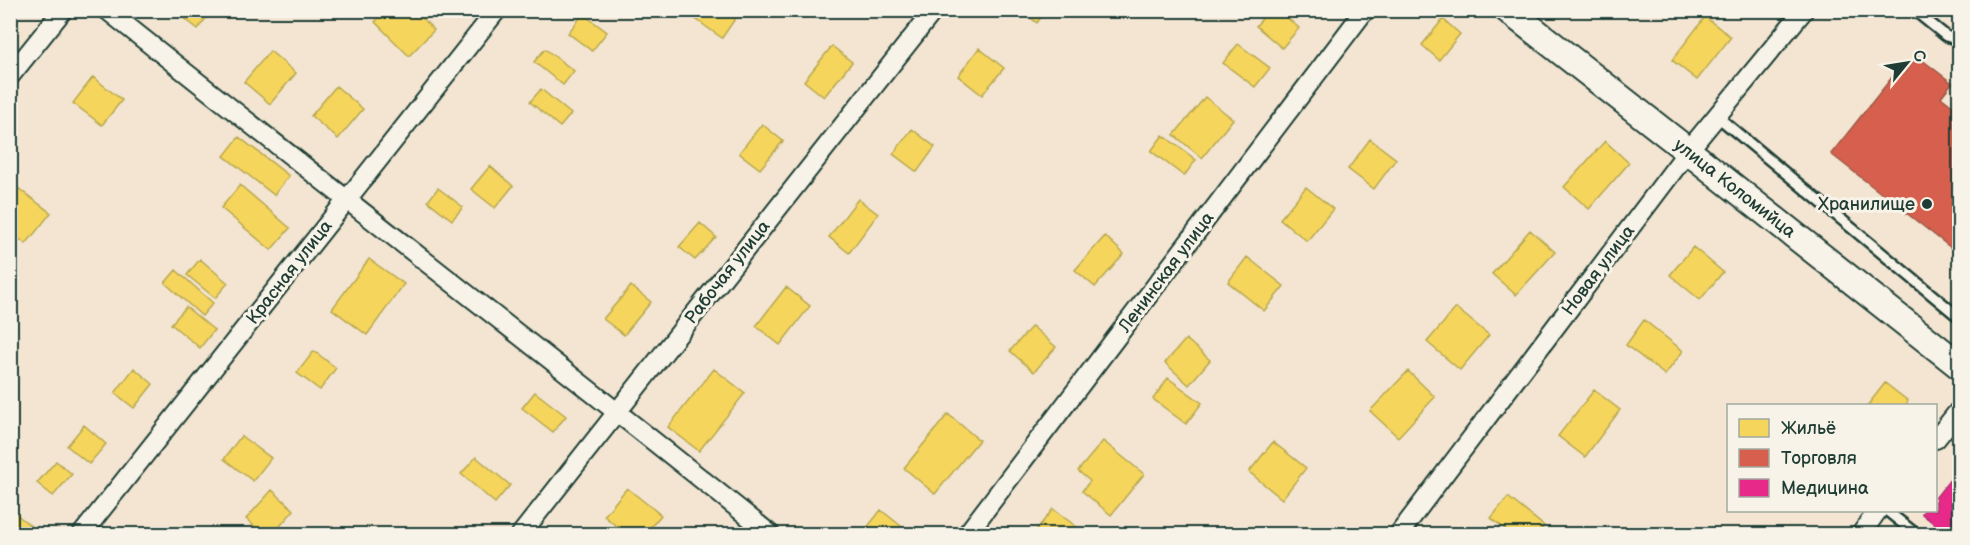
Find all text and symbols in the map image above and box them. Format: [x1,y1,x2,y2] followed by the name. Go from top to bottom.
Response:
[1877,33,1937,93] north arrow
[1908,47,1930,66] text: С
[1670,134,1800,243] street label: улица Коломийца
[1818,194,1915,215] place label: Хранилище
[1920,197,1934,211] marker: Хранилище
[1114,208,1219,337] street label: Ленинская улица
[242,216,337,329] street label: Красная улица
[680,216,775,328] street label: Рабочая улица
[1558,221,1639,320] street label: Новая улица
[1727,404,1937,512] legend
[1781,418,1836,439] text: Жильё
[1781,448,1857,469] text: Торговля
[1781,478,1869,499] text: Медицина

